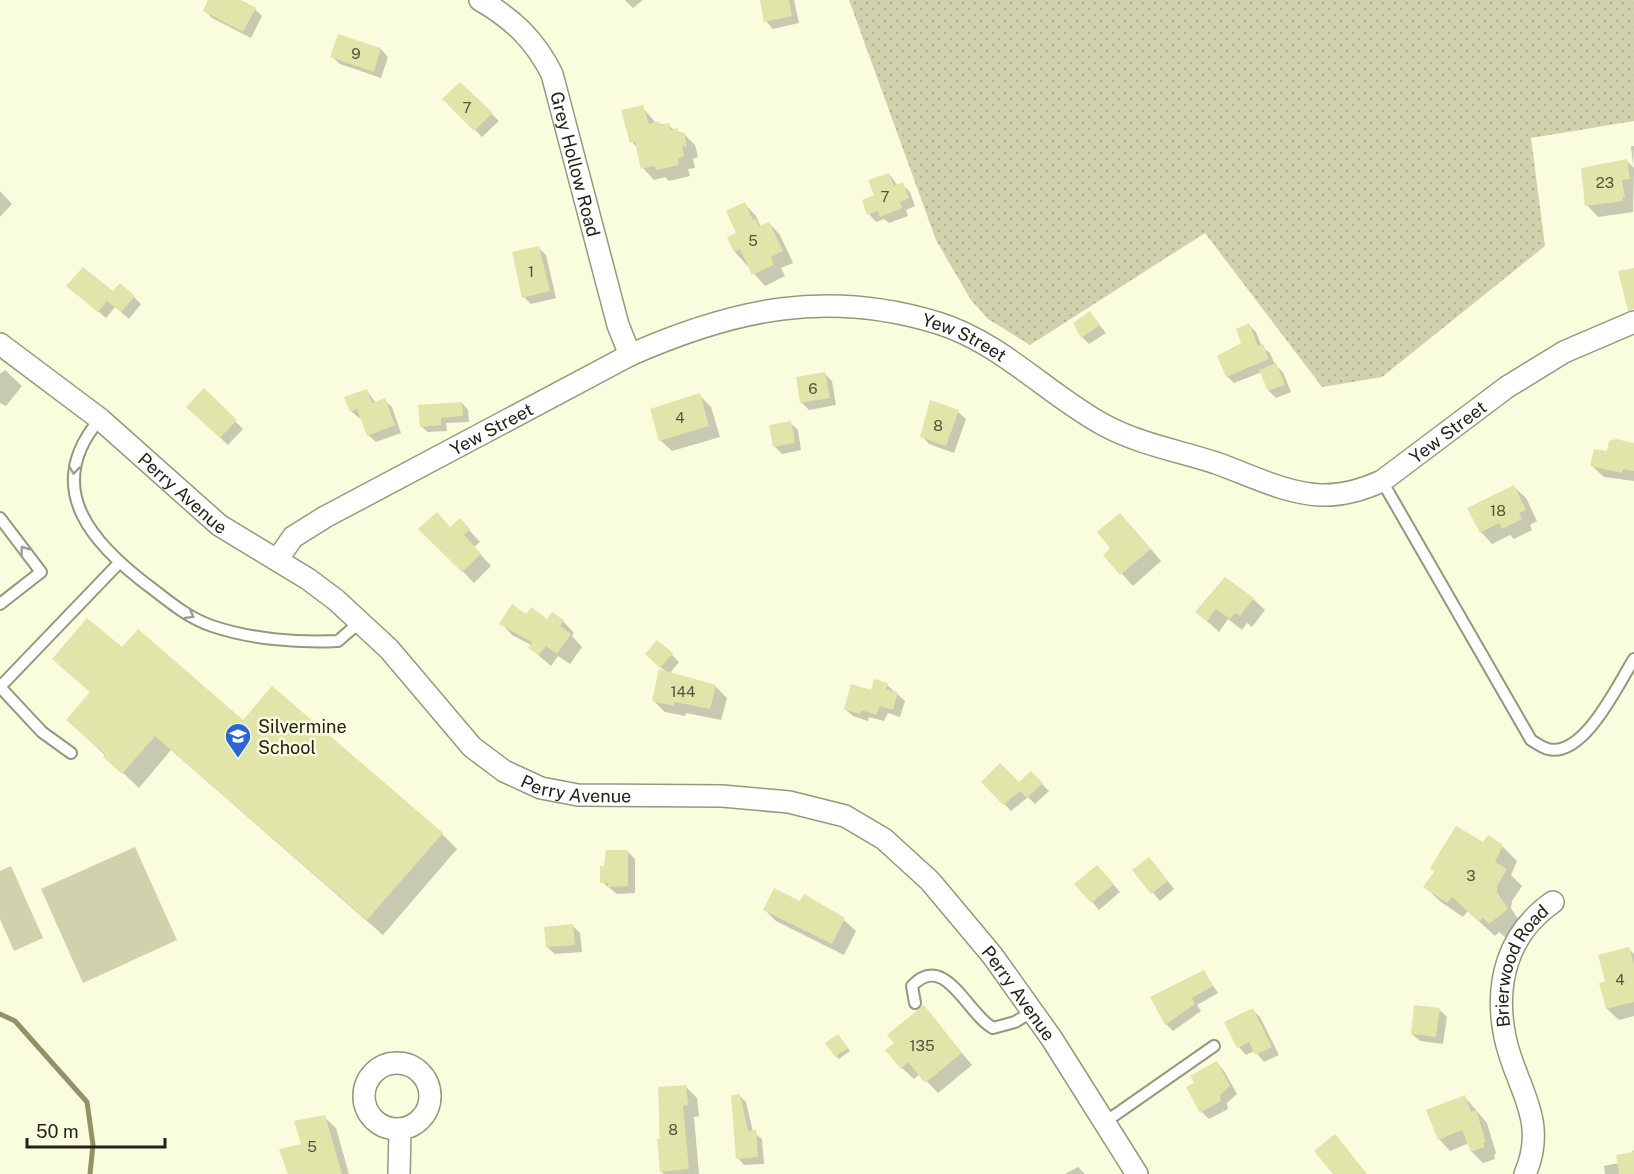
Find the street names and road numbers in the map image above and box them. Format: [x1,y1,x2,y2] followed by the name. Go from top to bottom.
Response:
[547,89,605,239] street label: Grey Hollow Road
[920,308,1011,365] street label: Yew Street
[1405,396,1490,467] street label: Yew Street
[446,398,536,459] street label: Yew Street
[134,448,231,538] street label: Perry Avenue
[518,770,631,806] street label: Perry Avenue
[1491,900,1552,1028] street label: Brierwood Road
[978,941,1060,1044] street label: Perry Avenue

